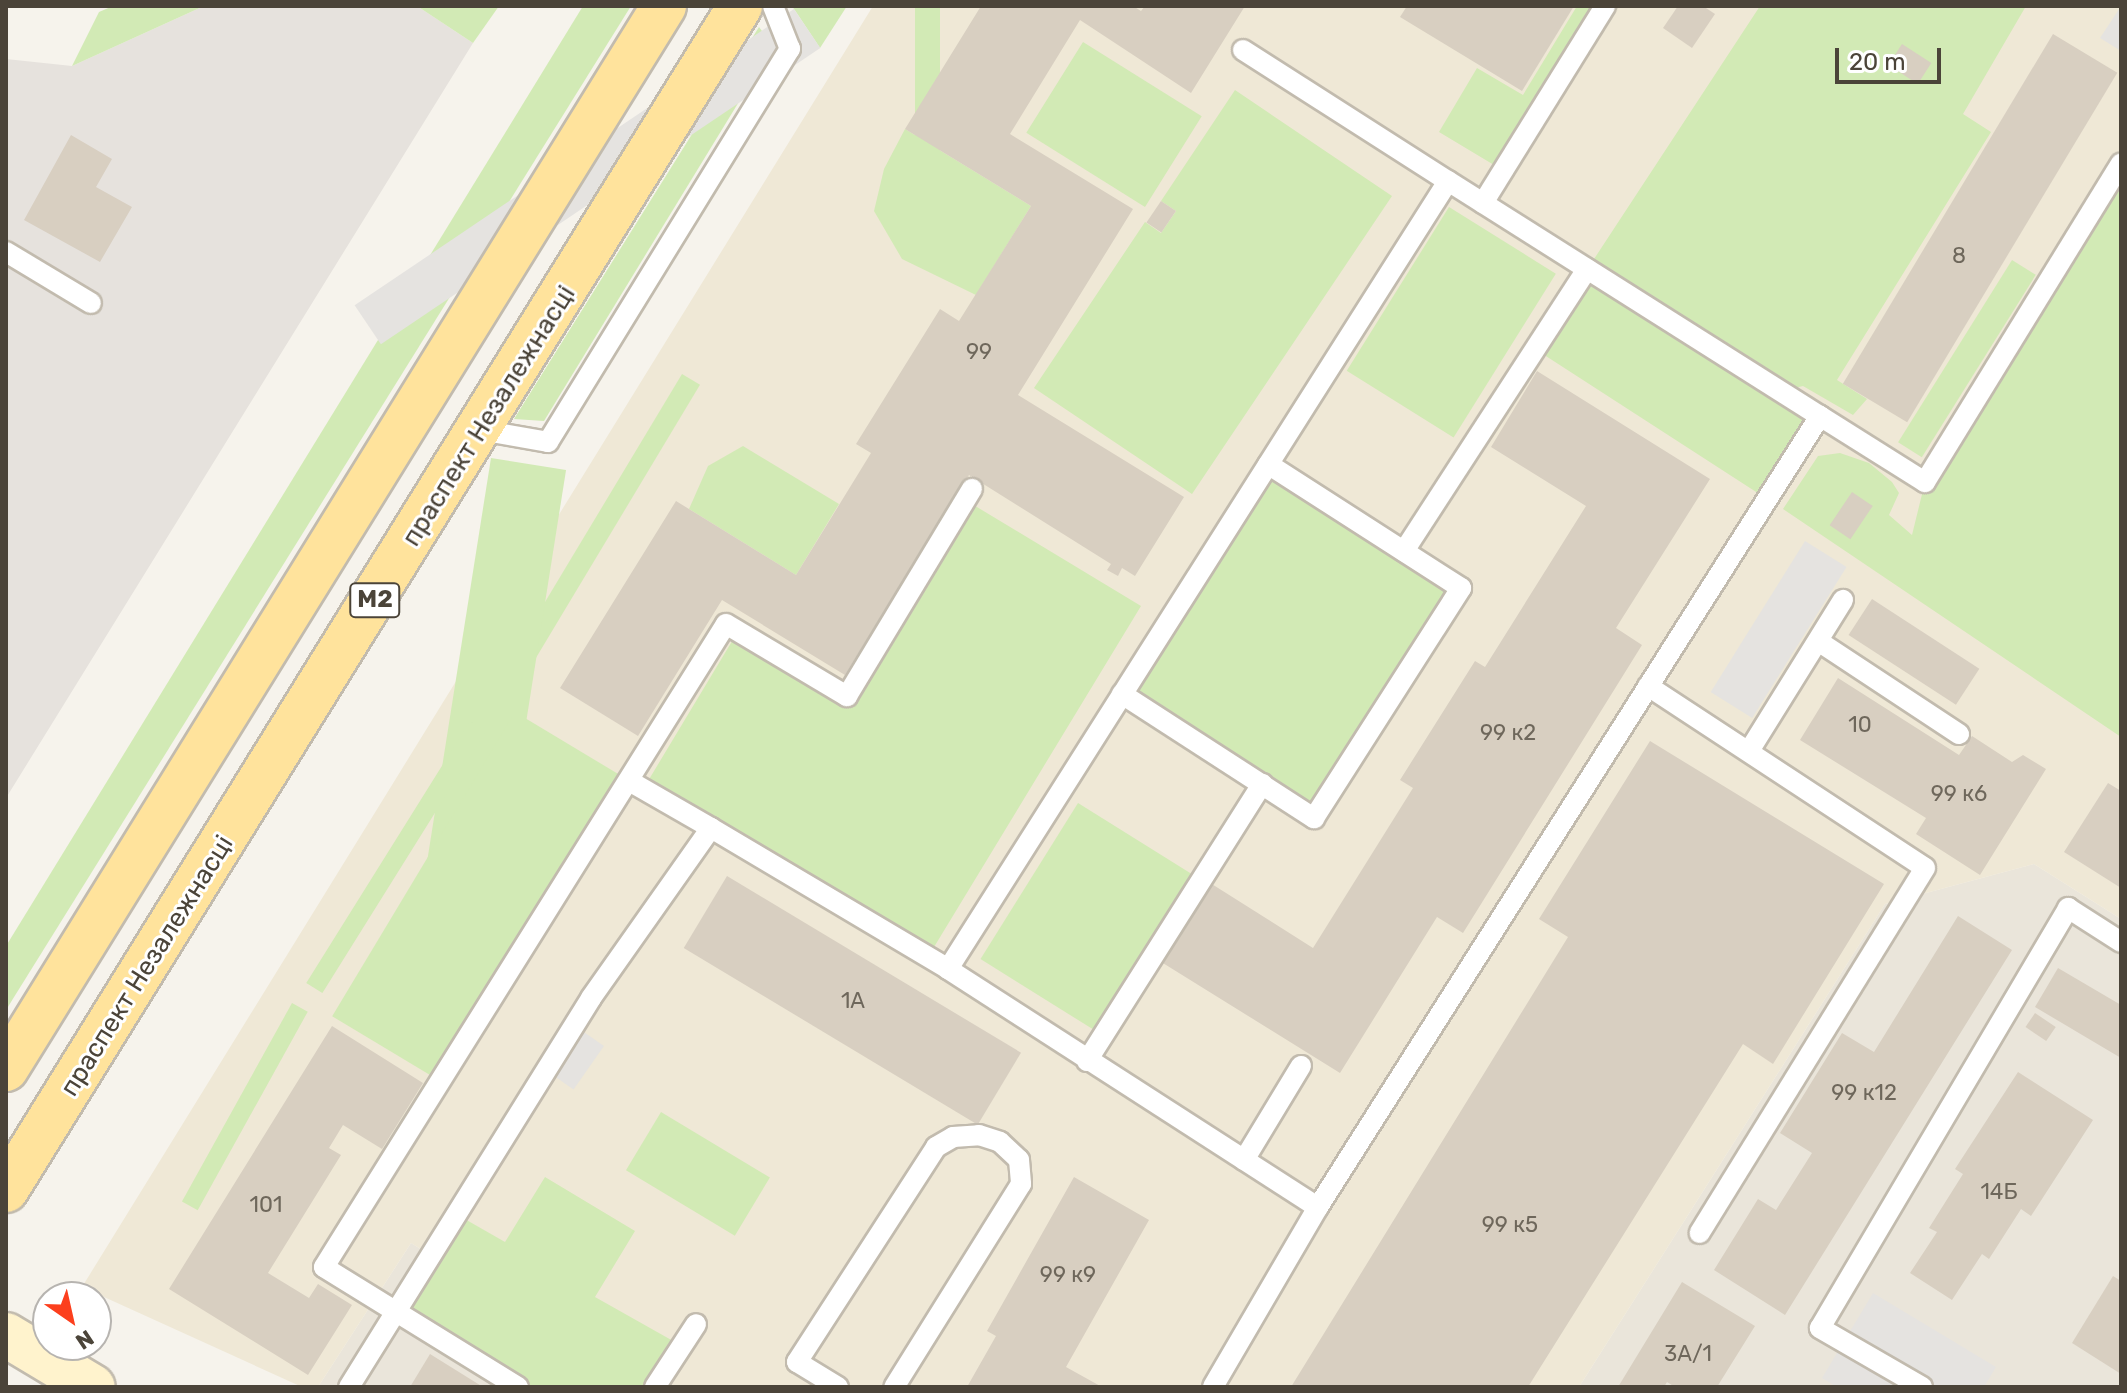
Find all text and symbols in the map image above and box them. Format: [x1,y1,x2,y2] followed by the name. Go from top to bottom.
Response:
[1839,32,1945,82] scale bar
[1849,48,1906,76] text: 20 m
[1952,243,1966,269] house number: 8
[396,280,582,552] street label: праспект Незалежнасці
[966,339,992,365] house number: 99
[349,580,401,620] road number: М2
[1848,712,1872,738] house number: 10
[1480,720,1536,746] house number: 99 к2
[1931,781,1987,807] house number: 99 к6
[54,830,240,1102] street label: праспект Незалежнасці
[841,988,865,1014] house number: 1А
[1831,1080,1897,1106] house number: 99 к12
[1980,1179,2018,1205] house number: 14Б
[250,1192,282,1218] house number: 101
[1482,1212,1538,1238] house number: 99 к5
[1040,1262,1096,1288] house number: 99 к9
[32,1281,112,1361] north arrow
[70,1324,99,1355] text: N
[1664,1341,1712,1367] house number: 3А/1

